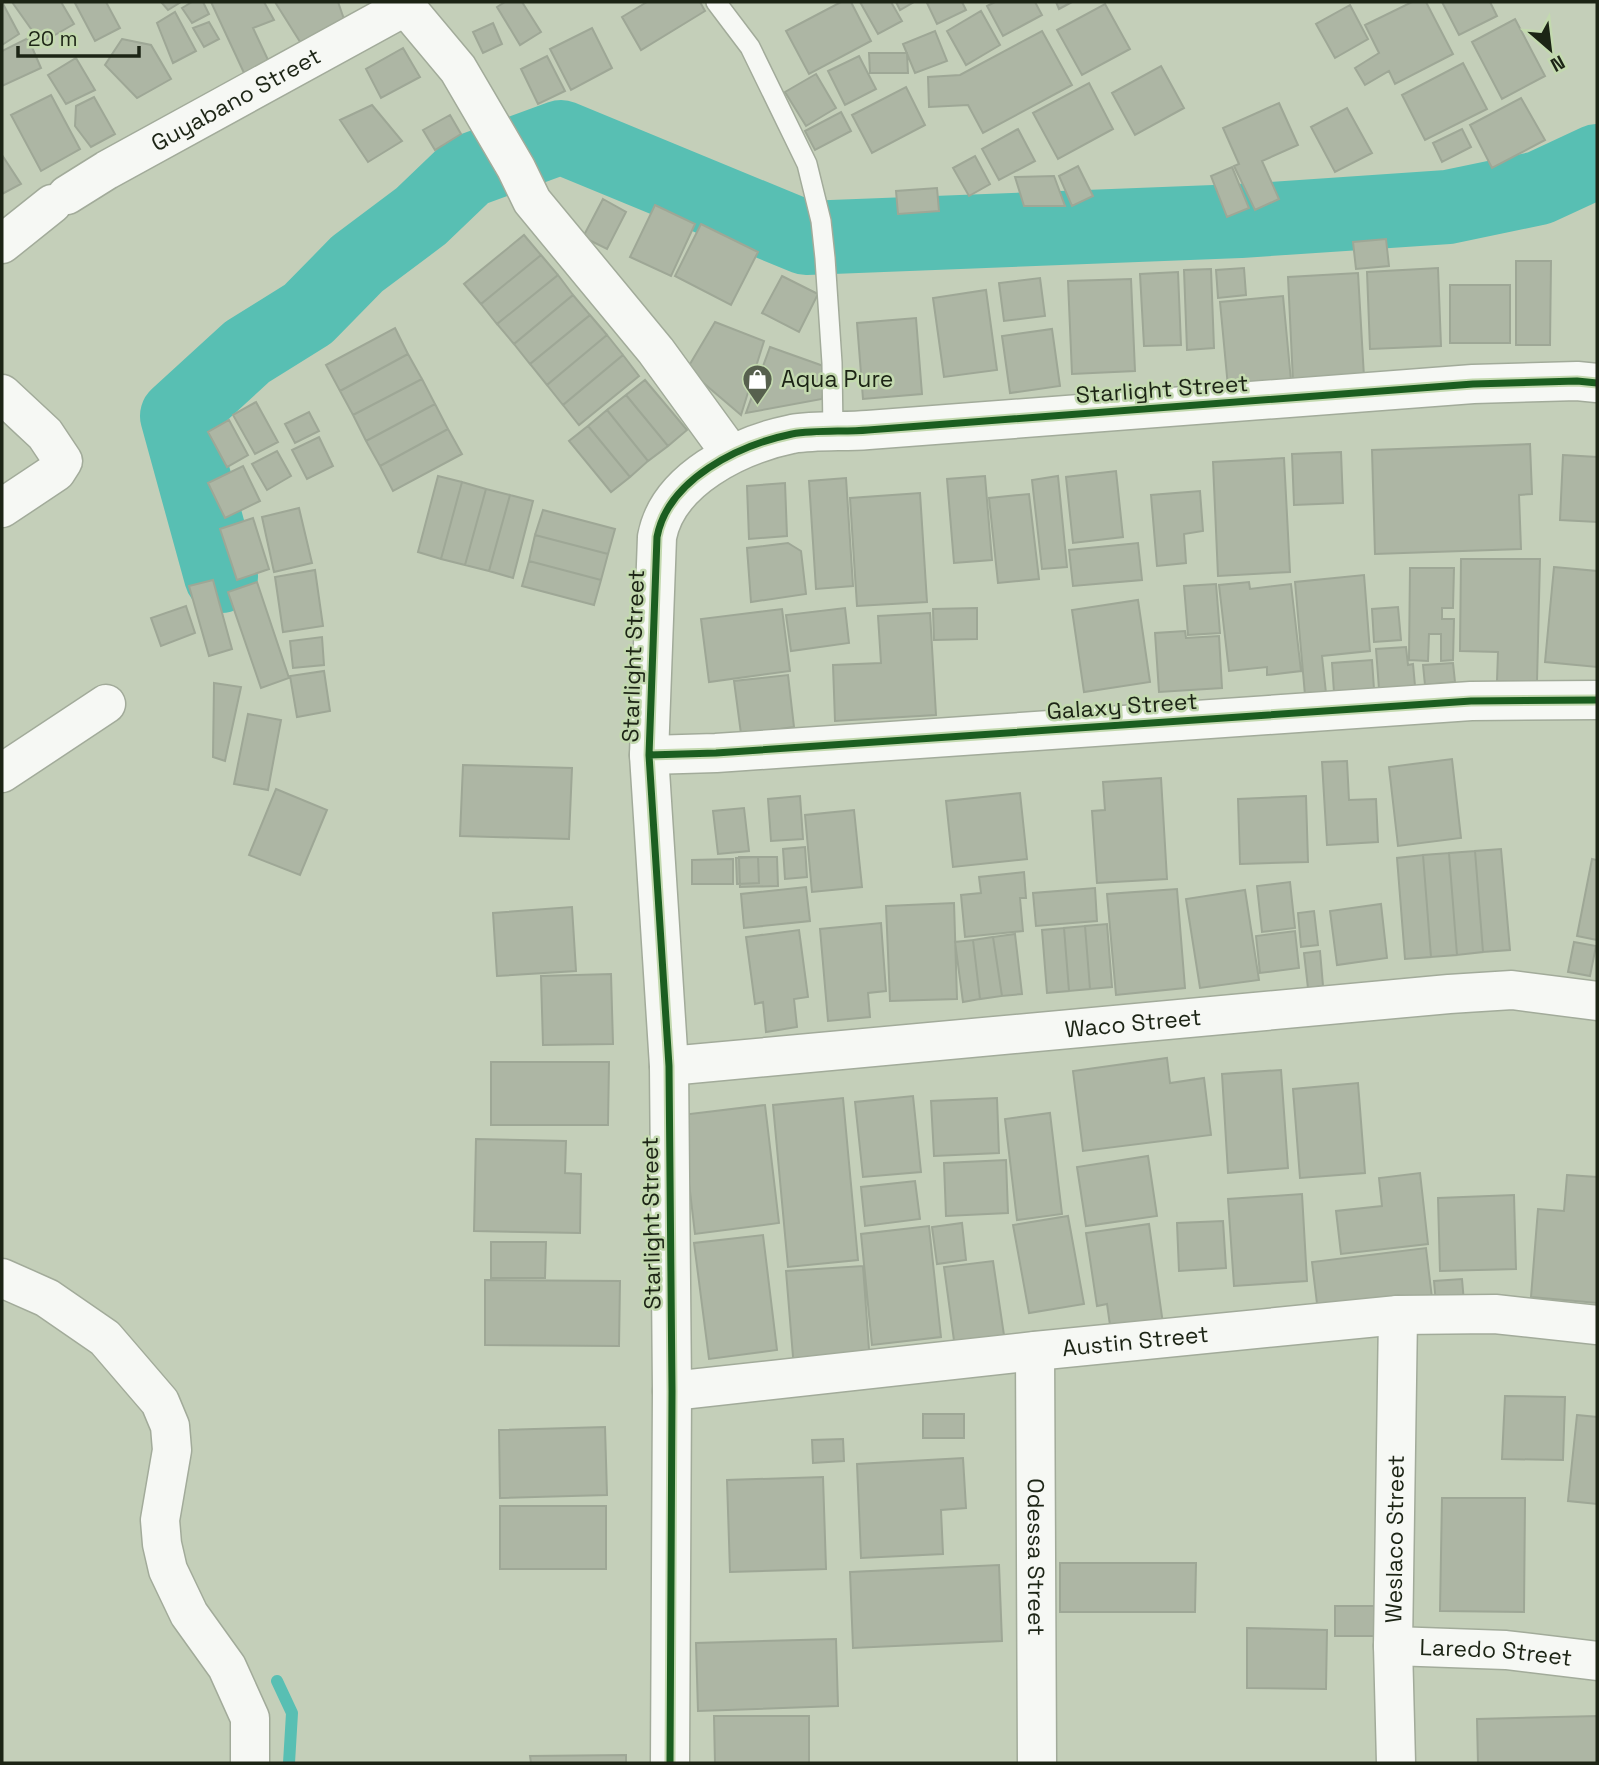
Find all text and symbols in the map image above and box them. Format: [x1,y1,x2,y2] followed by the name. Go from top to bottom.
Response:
[18,14,138,58] scale bar
[1515,14,1585,84] north arrow
[28,25,78,52] text: 20 m
[146,41,326,158] street label: Guyabano Street
[1546,50,1569,78] text: N
[741,362,775,406] shop icon: Aqua Pure
[781,364,893,394] place label: Aqua Pure
[1075,368,1249,410] street label: Starlight Street
[615,569,651,743] street label: Starlight Street
[1046,686,1198,726] street label: Galaxy Street
[1063,1002,1203,1044] street label: Waco Street
[634,1136,668,1310] street label: Starlight Street
[1061,1319,1210,1363] street label: Austin Street
[1378,1455,1411,1623] street label: Weslaco Street
[1021,1478,1051,1636] street label: Odessa Street
[1419,1632,1574,1673] street label: Laredo Street

